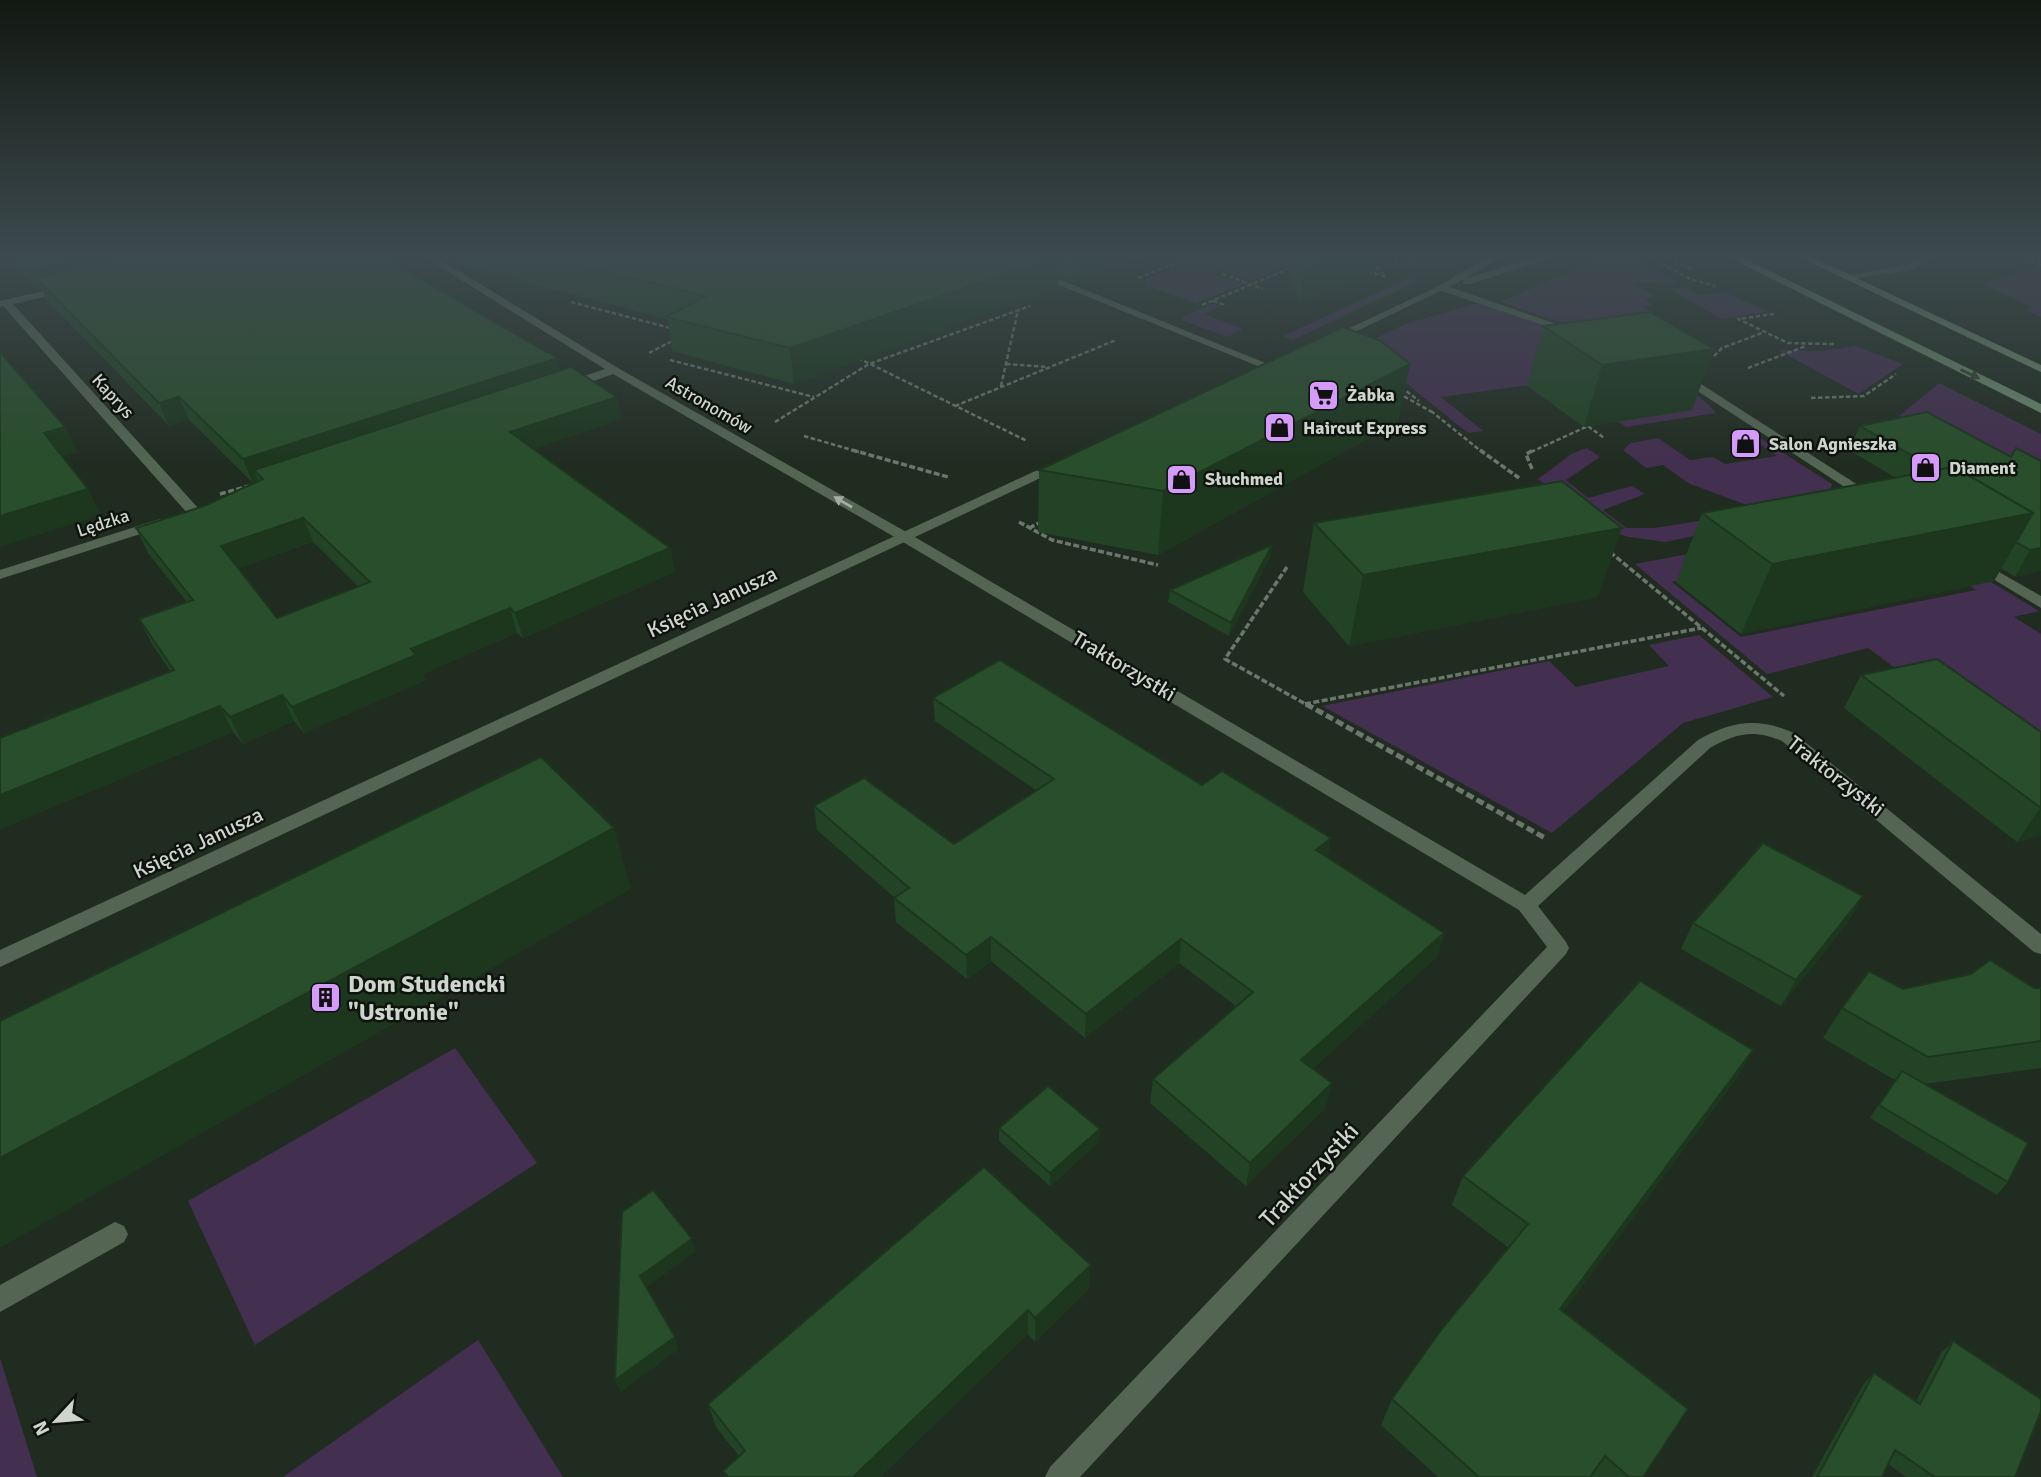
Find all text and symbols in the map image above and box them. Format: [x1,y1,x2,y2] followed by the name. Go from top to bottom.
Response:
[1960,368,1980,379] one-way arrow
[87,369,139,423] street label: Kaprys
[662,371,756,439] street label: Astronomów
[1307,378,1341,412] supermarket icon: Żabka
[1347,384,1395,406] place label: Żabka
[1263,411,1297,445] shop icon: Haircut Express
[1303,417,1426,439] place label: Haircut Express
[1729,427,1763,461] shop icon: Salon Agnieszka
[1769,433,1897,455] place label: Salon Agnieszka
[1909,451,1943,485] shop icon: Diament
[1949,457,2016,479] place label: Diament
[1165,462,1199,496] shop icon: Słuchmed
[1205,468,1283,490] place label: Słuchmed
[834,496,853,508] one-way arrow
[74,504,132,542] street label: Lędzka
[643,560,781,644] street label: Księcia Janusza
[1068,625,1180,707] street label: Traktorzystki
[1782,730,1890,822] street label: Traktorzystki
[129,801,267,885] street label: Księcia Janusza
[348,969,506,1027] place label: Dom Studencki "Ustronie"
[308,981,342,1015] building icon: Dom Studencki "Ustronie"
[1253,1116,1365,1234] street label: Traktorzystki
[21,1386,91,1456] north arrow
[28,1417,55,1439] text: N

